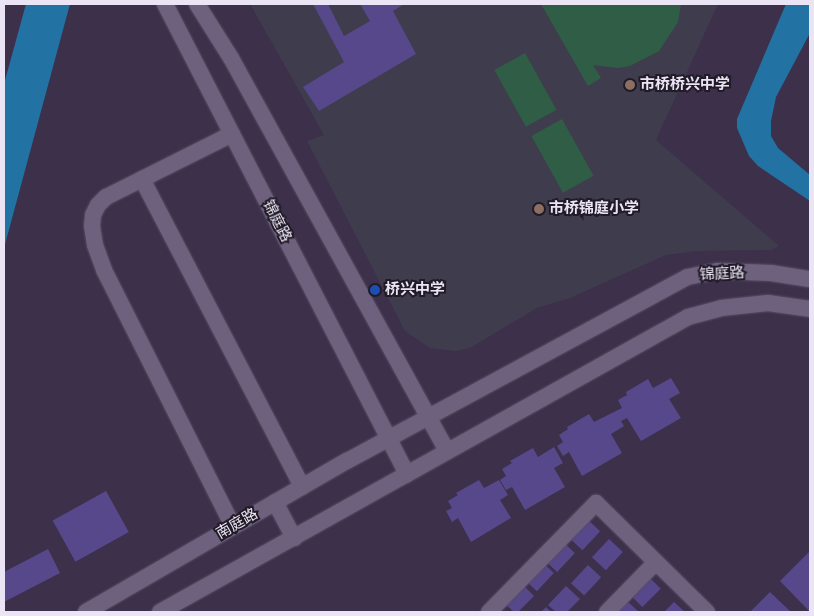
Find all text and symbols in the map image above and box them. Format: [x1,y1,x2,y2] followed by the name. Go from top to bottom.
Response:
[640,76,730,94] place label: 市桥桥兴中学
[624,79,636,91] marker: 市桥桥兴中学
[259,197,295,245] street label: 锦庭路
[549,200,639,218] place label: 市桥锦庭小学
[533,203,545,215] marker: 市桥锦庭小学
[699,264,745,284] street label: 锦庭路
[385,281,445,299] place label: 桥兴中学
[369,284,381,296] marker: 桥兴中学
[213,505,261,543] street label: 南庭路

